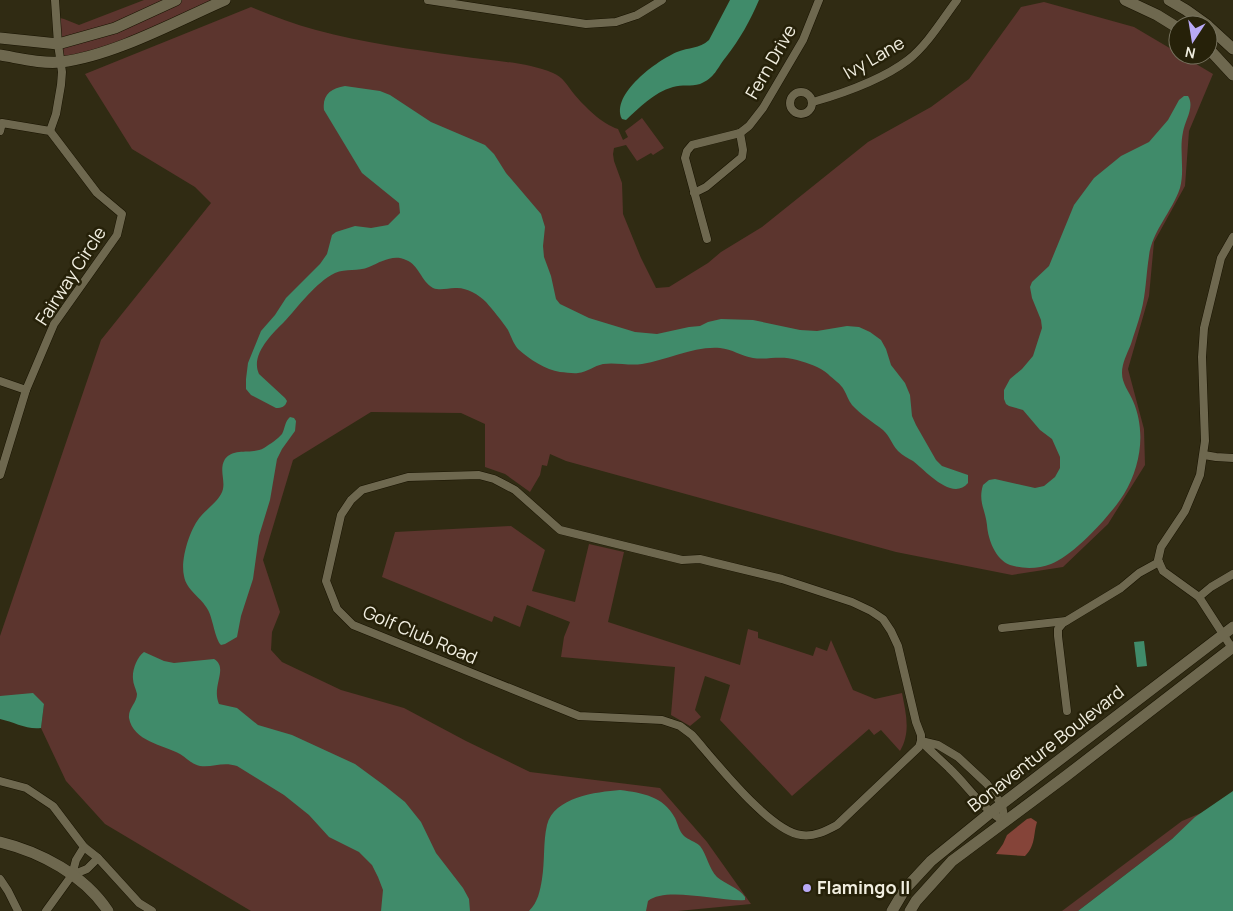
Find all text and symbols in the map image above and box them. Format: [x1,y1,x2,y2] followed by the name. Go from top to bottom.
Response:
[1168,15,1218,65] north arrow
[739,20,801,103] street label: Fern Drive
[839,30,908,84] street label: Ivy Lane
[1183,43,1197,64] text: N
[29,222,111,329] street label: Fairway Circle
[359,599,481,669] street label: Golf Club Road
[962,680,1129,817] street label: Bonaventure Boulevard
[817,875,910,899] place label: Flamingo II
[801,882,813,894] marker: Flamingo II

